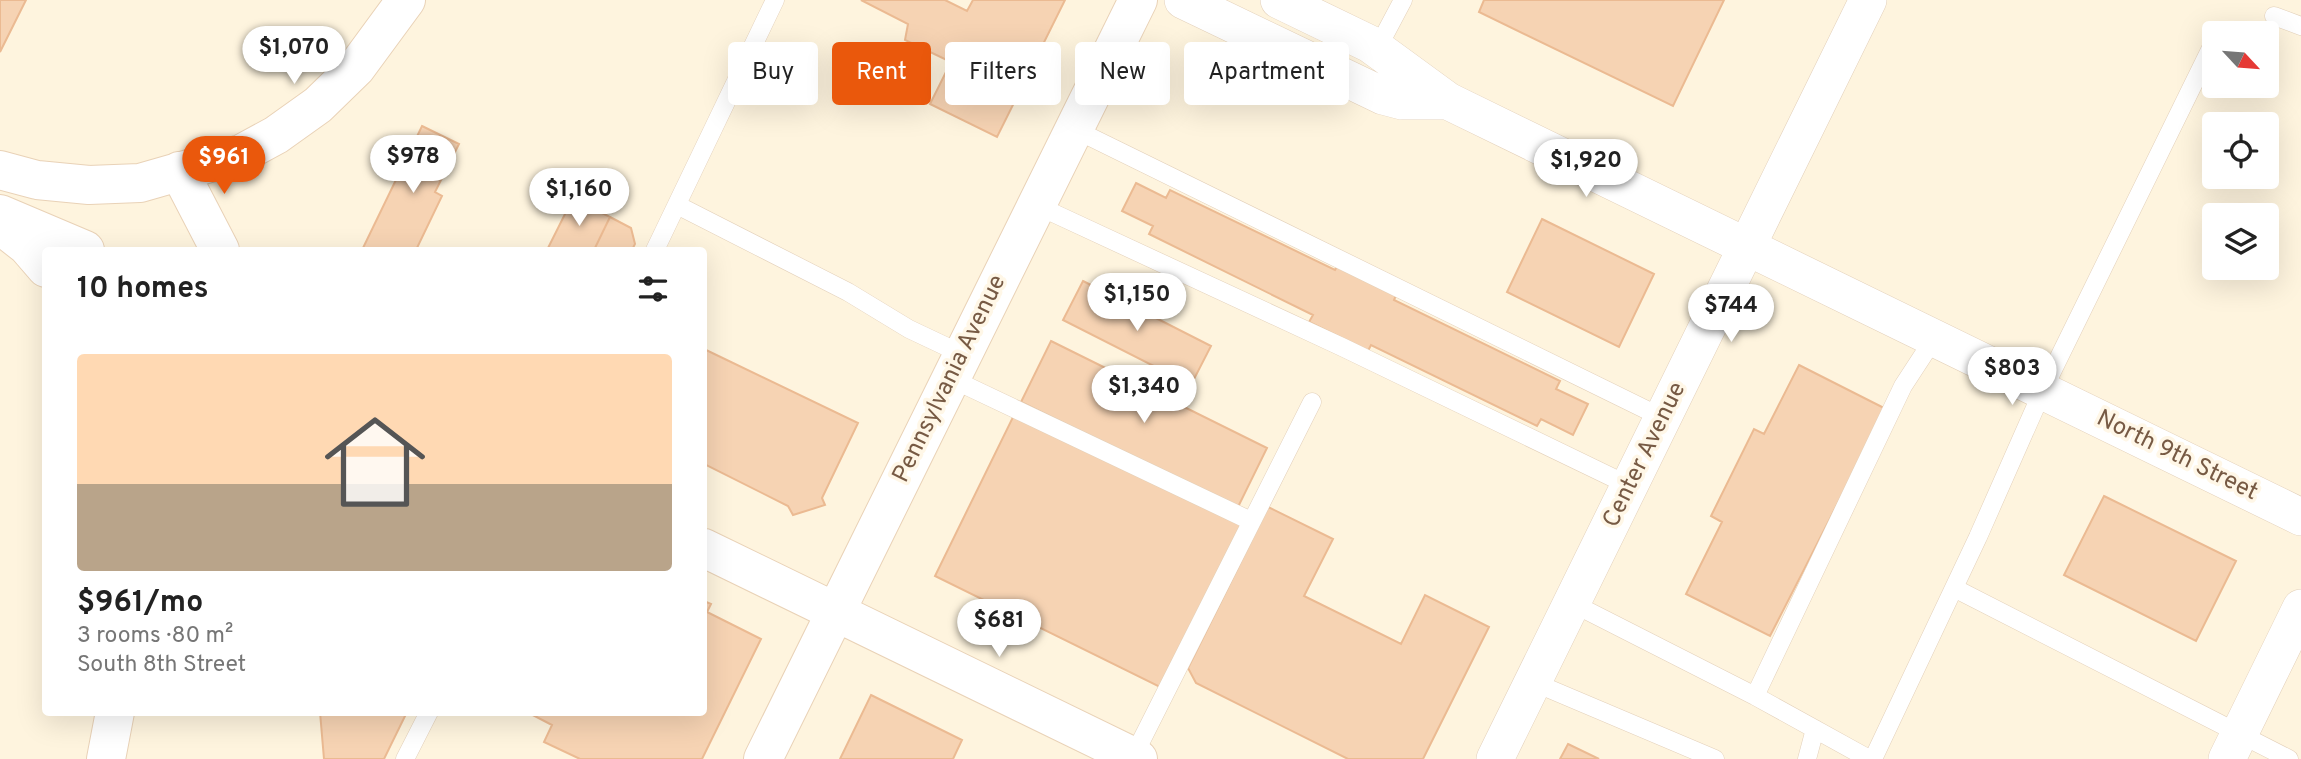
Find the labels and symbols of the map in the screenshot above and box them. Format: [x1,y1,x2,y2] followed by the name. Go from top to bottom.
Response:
[2202,21,2278,98] north arrow
[237,27,351,86] pin: $1,070
[183,136,265,196] pin: $961
[372,136,454,195] pin: $978
[1529,140,1643,199] pin: $1,920
[522,168,636,228] pin: $1,160
[887,270,1013,488] street label: Pennsylvania Avenue
[1080,274,1194,333] pin: $1,150
[1690,284,1772,344] pin: $744
[1971,348,2053,407] pin: $803
[1087,366,1201,425] pin: $1,340
[1597,377,1693,533] street label: Center Avenue
[2091,404,2263,508] street label: North 9th Street
[958,600,1040,659] pin: $681

